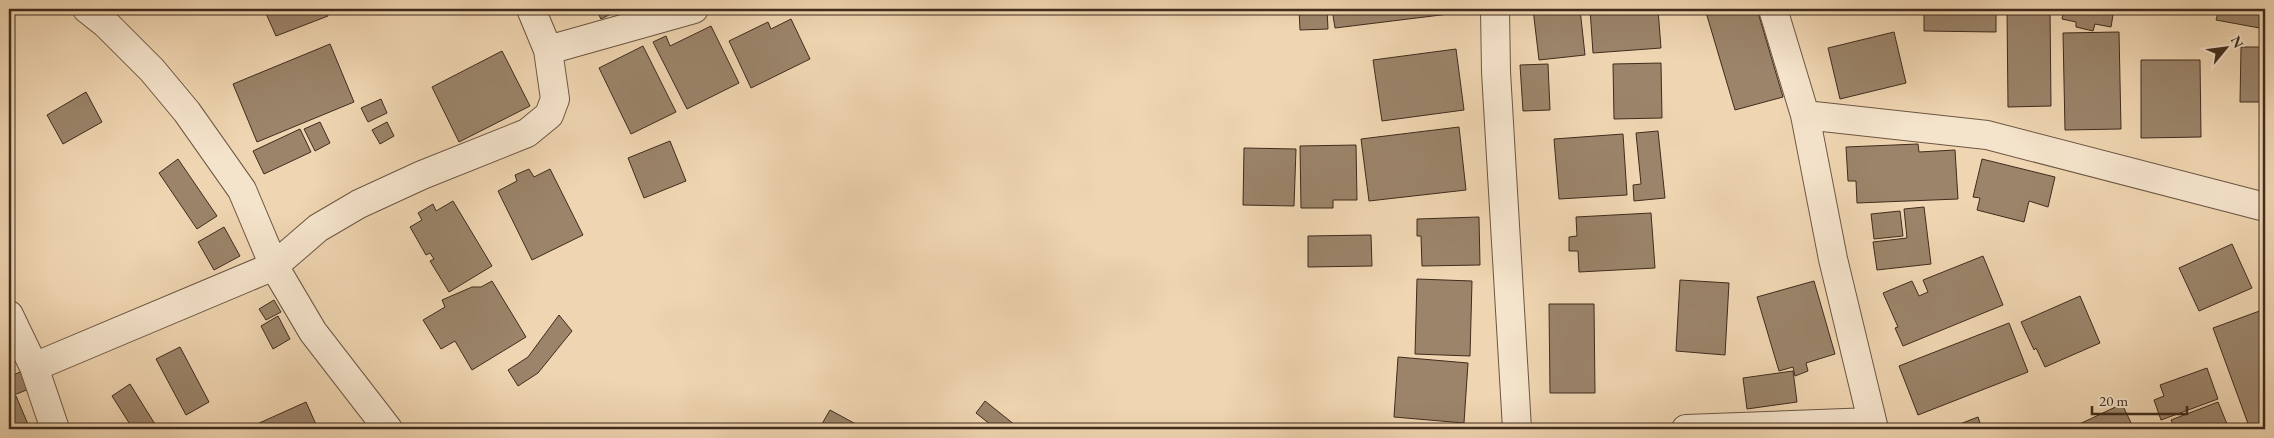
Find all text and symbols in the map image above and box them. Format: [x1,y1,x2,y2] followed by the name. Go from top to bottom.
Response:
[2202,22,2252,72] north arrow
[2227,32,2248,52] text: N
[2092,383,2186,415] scale bar
[2099,391,2128,410] text: 20 m

